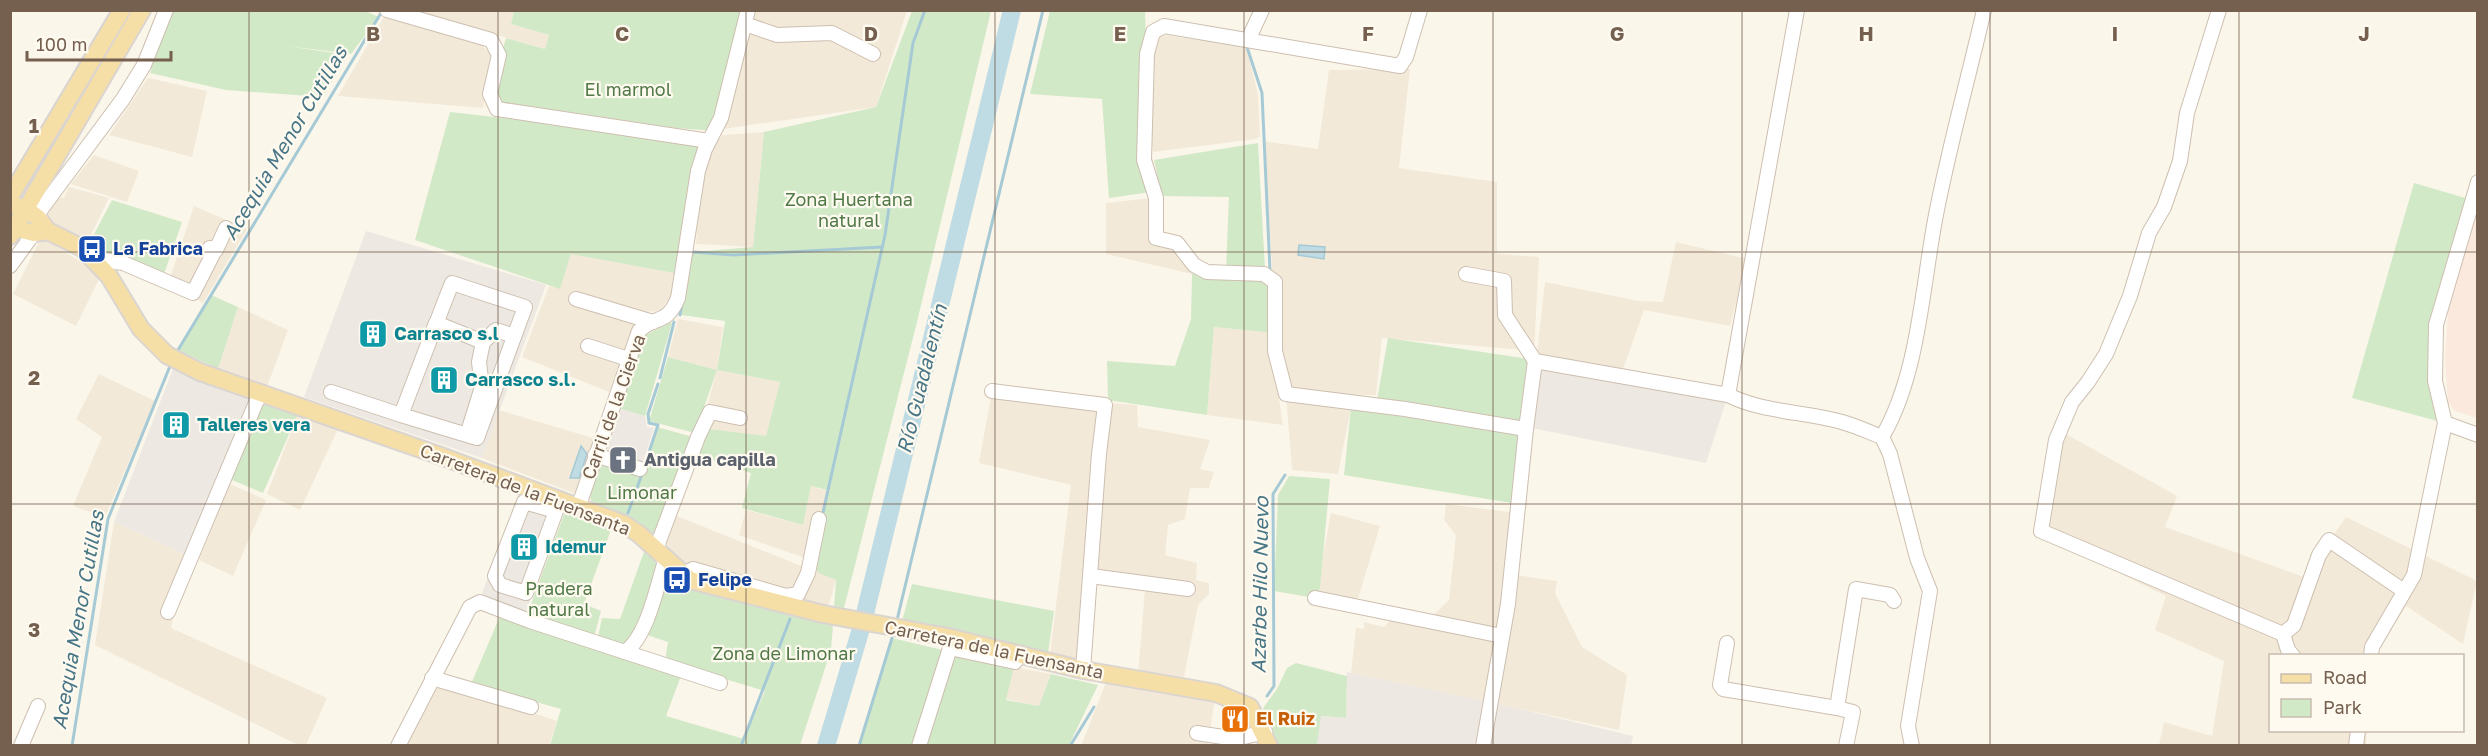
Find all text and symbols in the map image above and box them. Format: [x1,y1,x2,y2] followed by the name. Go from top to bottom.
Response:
[366,21,380,45] text: B
[615,21,629,45] text: C
[864,21,878,45] text: D
[1114,21,1126,45] text: E
[1362,21,1374,45] text: F
[1610,21,1624,45] text: G
[1858,21,1874,45] text: H
[2112,21,2118,45] text: I
[2358,21,2370,45] text: J
[27,24,171,62] scale bar
[36,33,87,55] text: 100 m
[217,40,352,244] water label: Acequia Menor Cutillas
[585,78,672,100] park label: El marmol
[29,113,39,137] text: 1
[785,188,913,231] park label: Zona Huertana natural
[76,233,108,265] bus stop icon: La Fabrica
[113,237,203,259] place label: La Fabrica
[891,301,951,456] water label: Río Guadalentín
[357,318,389,350] building icon: Carrasco s.l
[394,322,499,344] place label: Carrasco s.l
[577,331,650,482] street label: Carril de la Cierva
[428,364,460,396] building icon: Carrasco s.l.
[28,365,40,389] text: 2
[465,368,576,390] place label: Carrasco s.l.
[160,409,192,441] building icon: Talleres vera
[197,413,311,435] place label: Talleres vera
[417,439,634,539] street label: Carretera de la Fuensanta
[607,444,639,476] church icon: Antigua capilla
[644,448,776,470] place label: Antigua capilla
[607,481,677,503] park label: Limonar
[1245,495,1273,674] water label: Azarbe Hilo Nuevo
[46,507,108,731] water label: Acequia Menor Cutillas
[508,531,540,563] building icon: Idemur
[545,535,606,557] place label: Idemur
[661,564,693,596] bus stop icon: Felipe
[698,568,752,590] place label: Felipe
[525,577,593,620] park label: Pradera natural
[883,615,1106,683] street label: Carretera de la Fuensanta
[28,617,40,641] text: 3
[712,642,856,664] park label: Zona de Limonar
[2269,654,2464,732] legend
[2323,666,2367,688] text: Road
[2323,696,2362,718] text: Park
[1219,703,1251,735] restaurant icon: El Ruiz
[1256,707,1315,729] place label: El Ruiz

